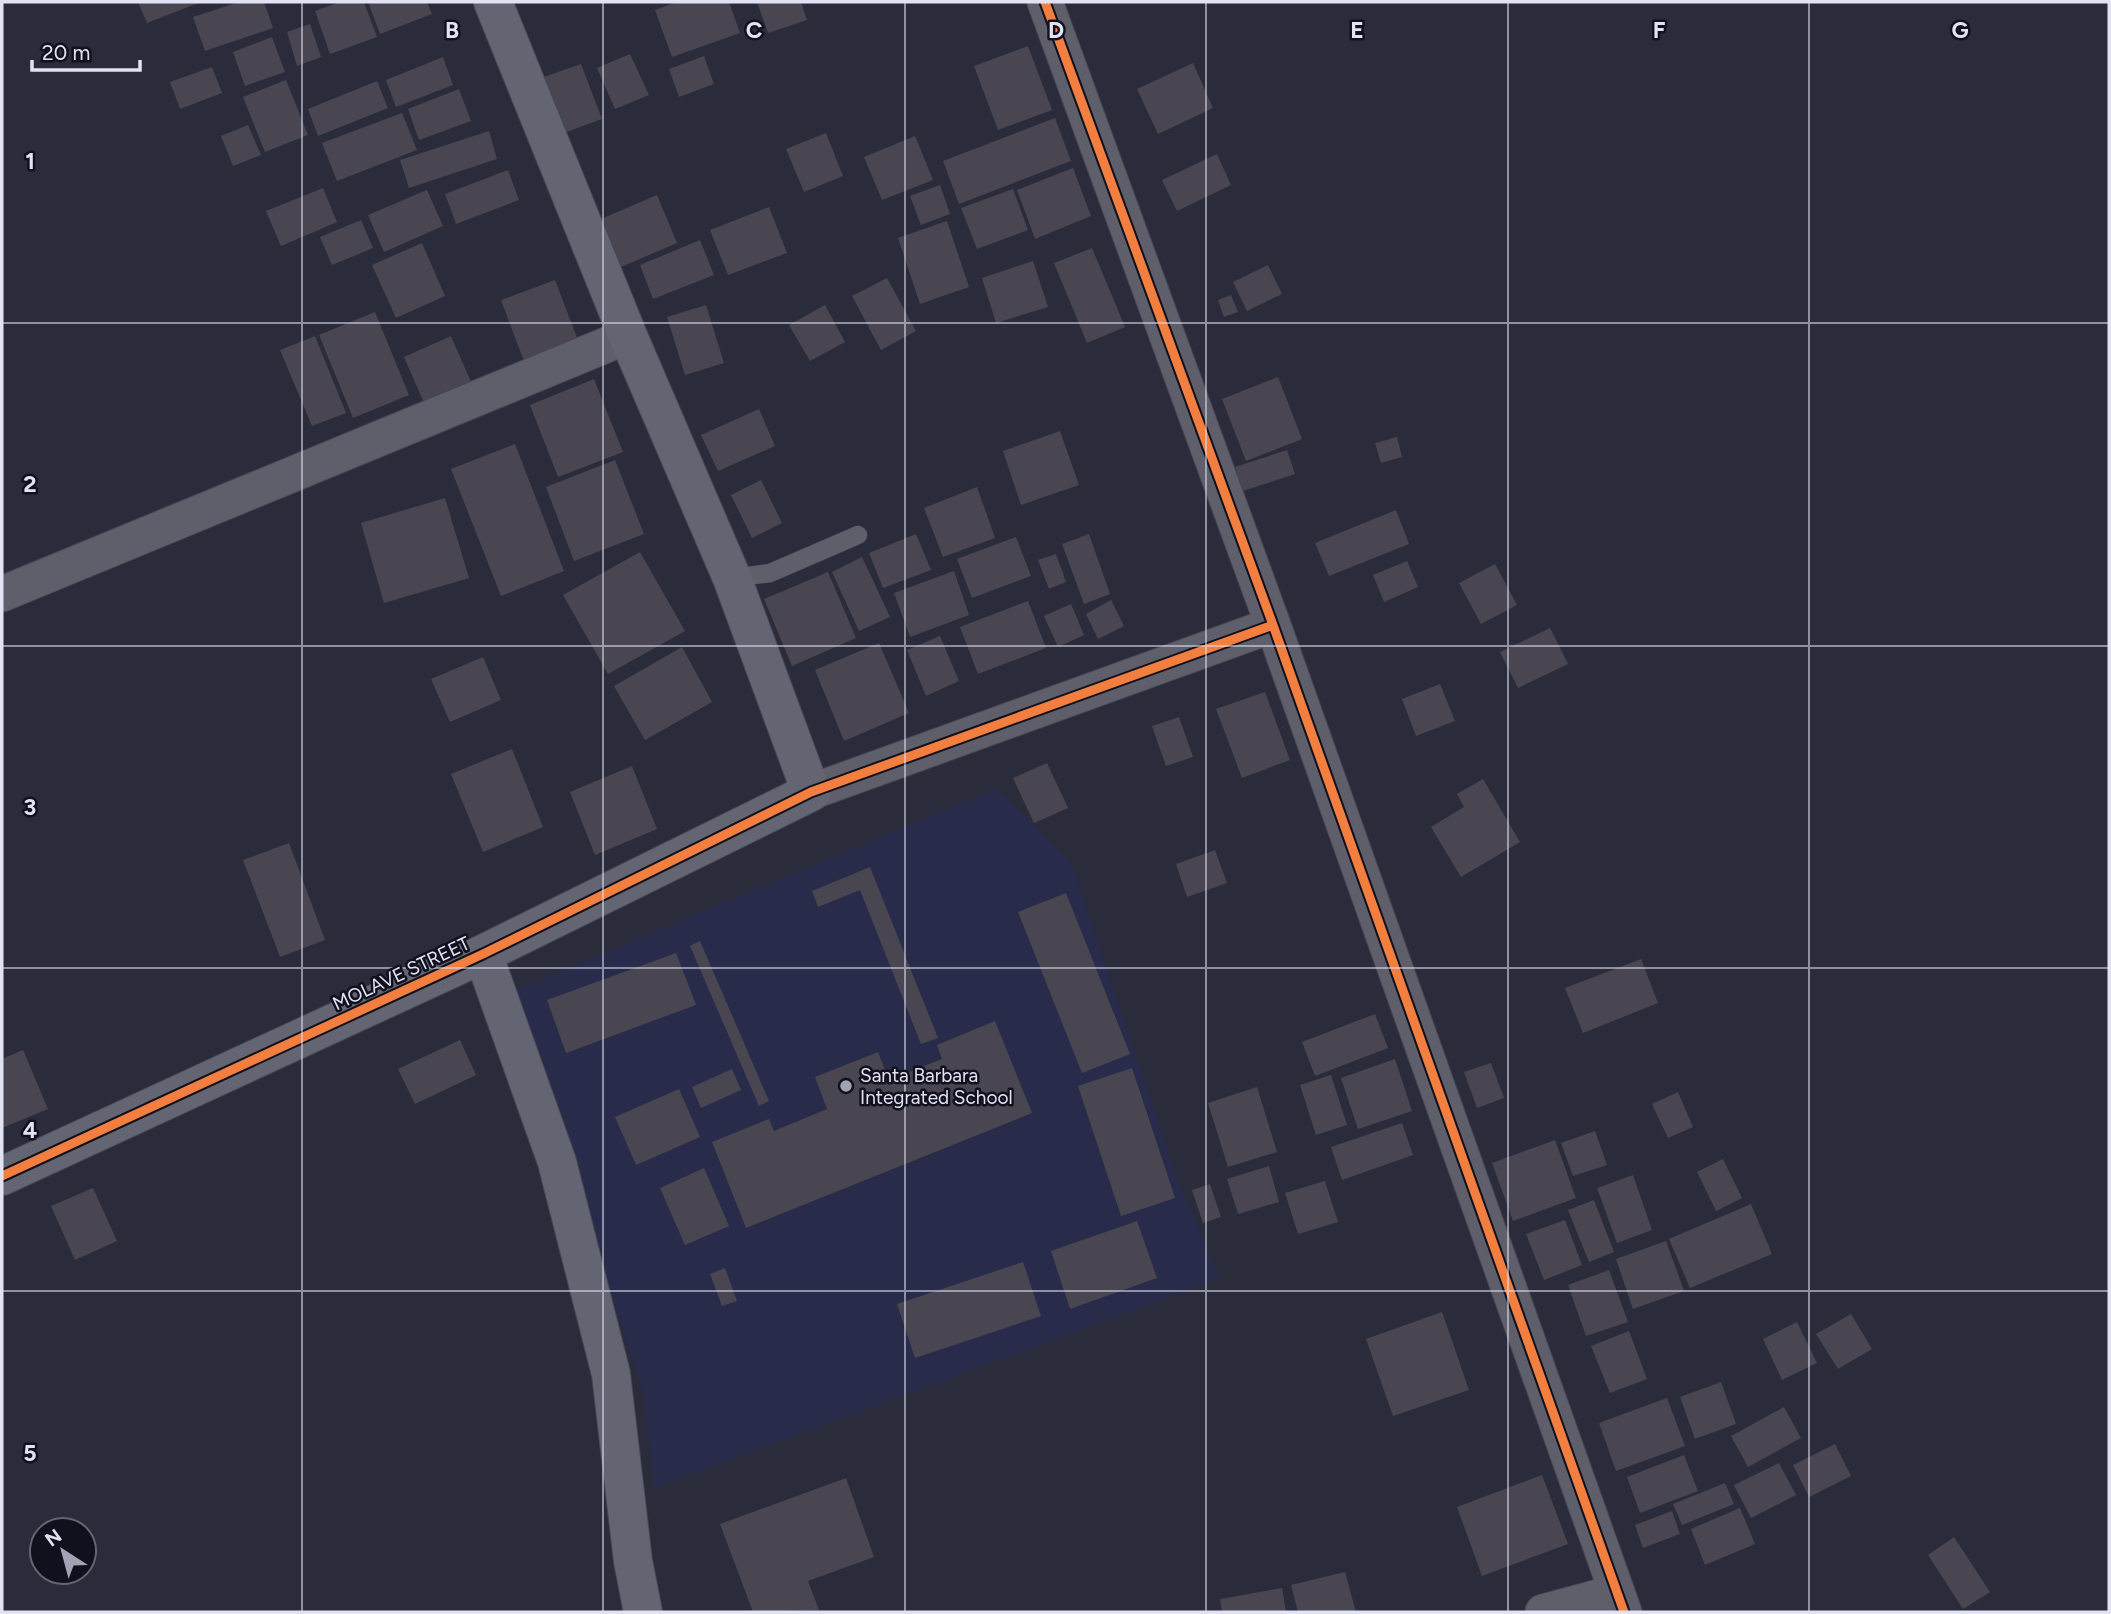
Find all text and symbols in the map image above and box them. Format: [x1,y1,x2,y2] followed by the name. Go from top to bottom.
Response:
[445,16,459,44] text: B
[746,16,763,44] text: C
[1048,16,1064,44] text: D
[1350,16,1364,44] text: E
[1653,16,1666,44] text: F
[1951,16,1969,44] text: G
[32,28,140,72] scale bar
[42,40,90,65] text: 20 m
[25,147,35,175] text: 1
[23,470,37,498] text: 2
[24,793,36,821] text: 3
[329,931,474,1015] street label: MOLAVE STREET
[860,1064,1013,1109] place label: Santa Barbara Integrated School
[838,1078,854,1094] marker: Santa Barbara Integrated School
[23,1116,37,1144] text: 4
[23,1439,37,1467] text: 5
[28,1516,98,1586] north arrow
[41,1524,66,1551] text: N

